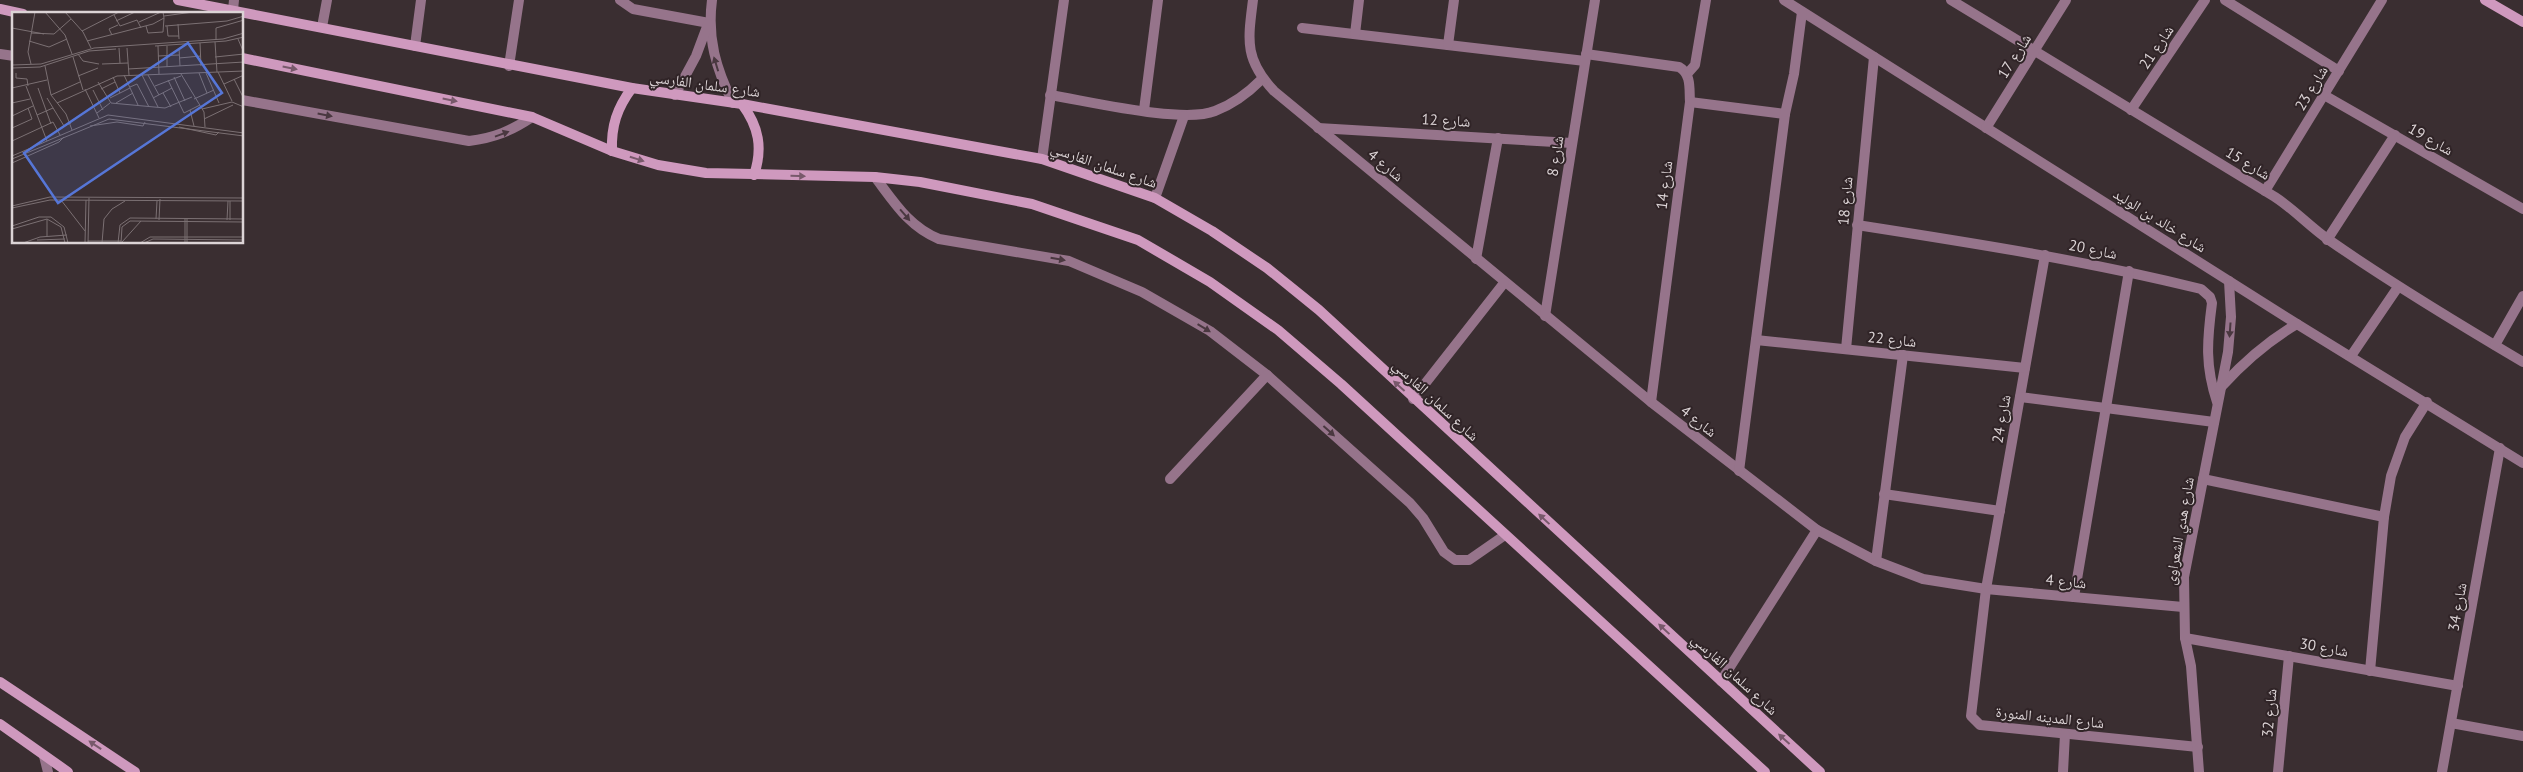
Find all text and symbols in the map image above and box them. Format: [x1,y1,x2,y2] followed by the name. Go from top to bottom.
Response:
[12,12,244,244] inset map
[2134,21,2178,73] street label: شارع 21
[1993,30,2036,82] street label: شارع 17
[712,56,720,71] one-way arrow
[2290,62,2333,114] street label: شارع 23
[283,64,298,72] one-way arrow
[648,67,761,104] street label: شارع سلمان الفارسي
[442,97,458,105] one-way arrow
[1421,109,1471,132] street label: شارع 12
[317,112,333,120] one-way arrow
[2405,119,2457,160] street label: شارع 19
[494,130,509,137] one-way arrow
[1542,134,1569,178] street label: شارع 8
[1047,138,1160,195] street label: شارع سلمان الفارسي
[2222,142,2274,185] street label: شارع 15
[1364,145,1408,186] street label: شارع 4
[630,155,645,163] one-way arrow
[1652,159,1677,211] street label: شارع 14
[790,172,806,180] one-way arrow
[1833,176,1858,226] street label: شارع 18
[2109,184,2210,257] street label: شارع خالد بن الوليد
[899,209,911,221] one-way arrow
[2067,235,2119,264] street label: شارع 20
[1050,256,1066,264] one-way arrow
[2225,322,2233,338] one-way arrow
[1197,323,1210,333] one-way arrow
[1867,327,1917,352] street label: شارع 22
[1387,355,1483,447] street label: شارع سلمان الفارسي
[1393,380,1405,392] one-way arrow
[1987,393,2016,445] street label: شارع 24
[1676,401,1721,442] street label: شارع 4
[1323,425,1335,437] one-way arrow
[2160,475,2201,587] street label: شارع هدي الشعراوى
[1539,513,1551,525] one-way arrow
[2045,570,2087,593] street label: شارع 4
[2443,581,2472,633] street label: شارع 34
[1659,623,1671,635] one-way arrow
[1686,629,1782,721] street label: شارع سلمان الفارسي
[2298,633,2350,662] street label: شارع 30
[2257,688,2282,738] street label: شارع 32
[1995,702,2105,733] street label: شارع المدينه المنورة
[1778,733,1790,745] one-way arrow
[88,740,101,750] one-way arrow

